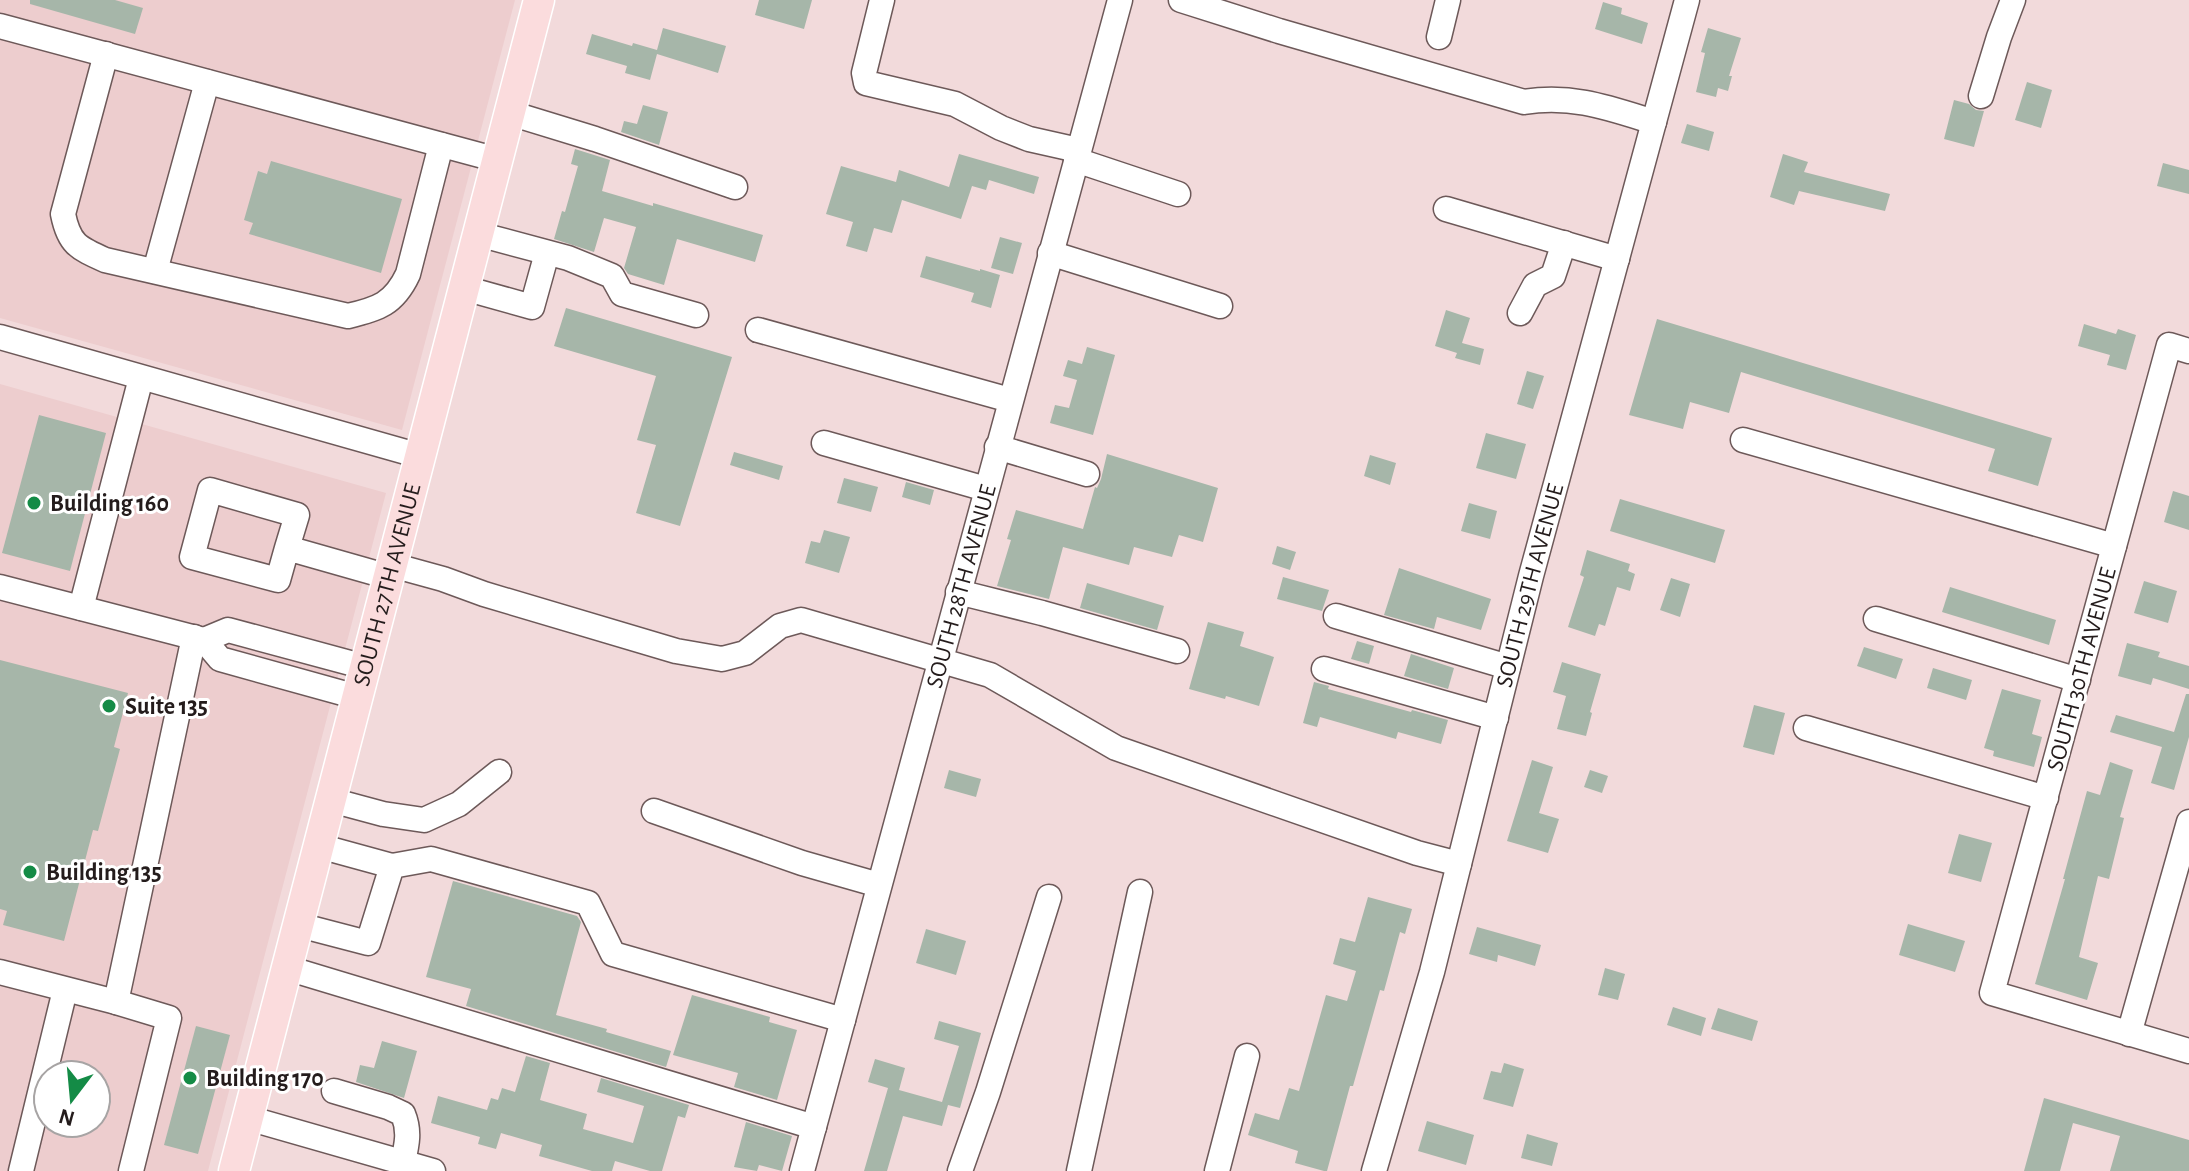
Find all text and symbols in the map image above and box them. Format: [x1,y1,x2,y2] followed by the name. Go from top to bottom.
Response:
[350,481,426,689] street label: SOUTH 27TH AVENUE
[1493,481,1569,690] street label: SOUTH 29TH AVENUE
[923,482,1001,691] street label: SOUTH 28TH AVENUE
[50,492,169,516] place label: Building 160
[25,494,43,512] marker: Building 160
[2043,564,2121,774] street label: SOUTH 30TH AVENUE
[125,695,208,719] place label: Suite 135
[100,697,118,715] marker: Suite 135
[46,861,162,885] place label: Building 135
[21,863,39,881] marker: Building 135
[32,1059,112,1139] north arrow
[206,1067,324,1091] place label: Building 170
[181,1069,199,1087] marker: Building 170
[56,1105,77,1130] text: N

